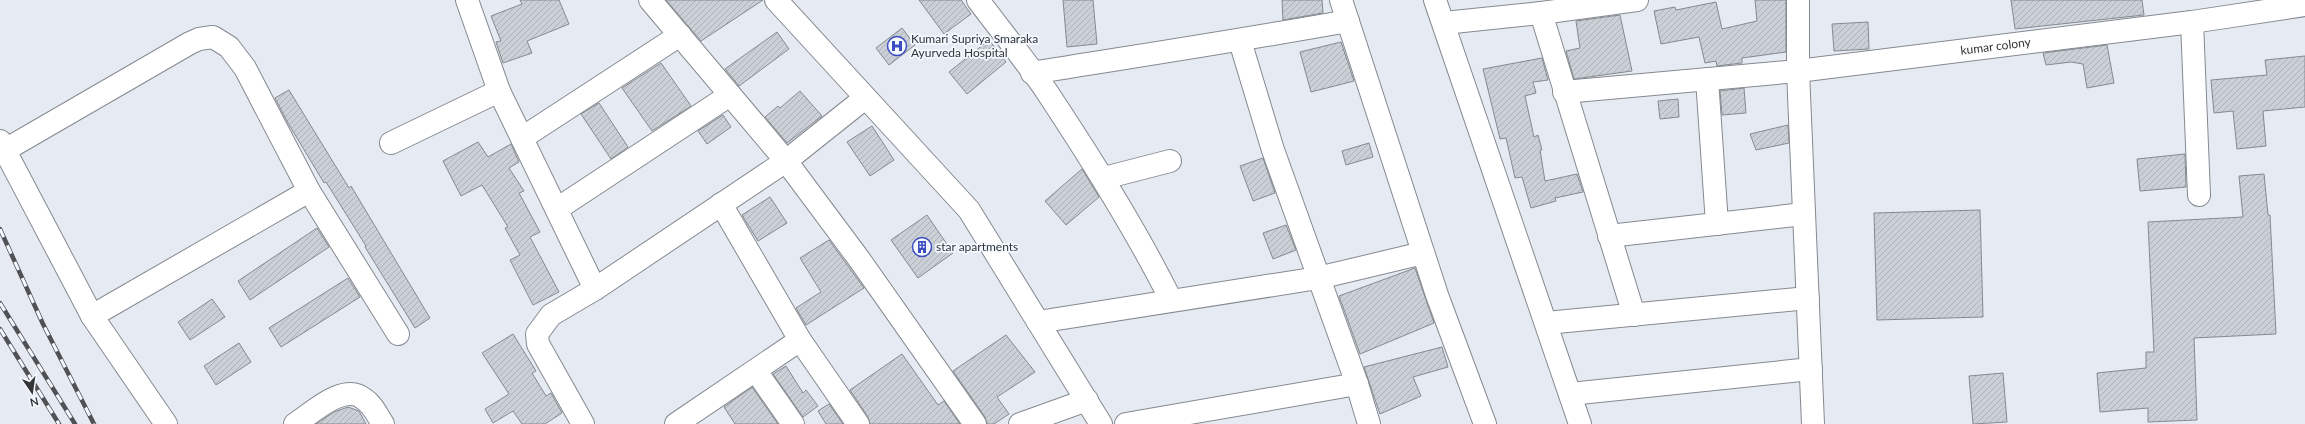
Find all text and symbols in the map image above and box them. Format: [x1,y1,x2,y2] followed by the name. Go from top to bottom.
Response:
[911,31,1038,60] place label: Kumari Supriya Smaraka Ayurveda Hospital
[1959,34,2032,58] street label: kumar colony
[886,35,908,57] hospital icon: Kumari Supriya Smaraka Ayurveda Hospital
[911,236,933,258] building icon: star apartments
[936,239,1018,254] place label: star apartments
[12,372,52,412] north arrow
[29,395,40,410] text: N

